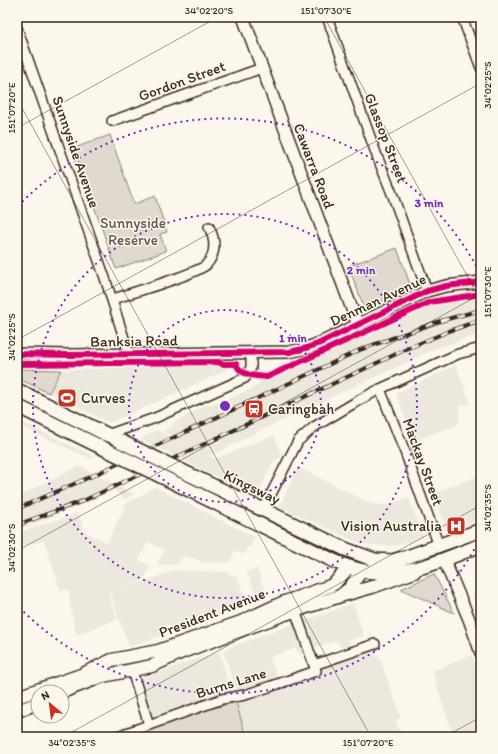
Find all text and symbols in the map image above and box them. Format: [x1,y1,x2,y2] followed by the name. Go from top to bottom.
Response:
[185,4,234,17] text: 34°02'20"S
[300,4,352,17] text: 151°07'30"E
[136,57,228,105] street label: Gordon Street
[481,61,494,109] text: 34°02'25"S
[5,82,18,134] text: 151°07'20"E
[361,91,412,186] street label: Glassop Street
[48,94,104,210] street label: Sunnyside Avenue
[289,121,339,212] street label: Cawarra Road
[415,196,444,210] text: 3 min
[100,214,166,249] park label: Sunnyside Reserve
[347,263,376,277] text: 2 min
[481,266,494,318] text: 151°07'30"E
[327,270,429,330] street label: Denman Avenue
[5,313,18,361] text: 34°02'25"S
[90,331,179,351] street label: Banksia Road
[279,331,308,345] text: 1 min
[56,387,78,409] sports icon: Curves
[81,389,126,407] place label: Curves
[243,398,265,420] station icon: Caringbah
[218,399,232,413] centre of rings
[268,400,335,418] place label: Caringbah
[399,416,447,509] street label: Mackay Street
[221,466,283,508] street label: Kingsway
[481,484,494,532] text: 34°02'35"S
[445,515,467,537] hospital icon: Vision Australia
[341,517,442,535] place label: Vision Australia
[5,523,18,572] text: 34°02'30"S
[156,584,268,642] street label: President Avenue
[194,664,268,702] street label: Burns Lane
[30,684,70,724] north arrow
[39,688,52,703] text: N
[48,736,96,749] text: 34°02'35"S
[342,736,394,749] text: 151°07'20"E

